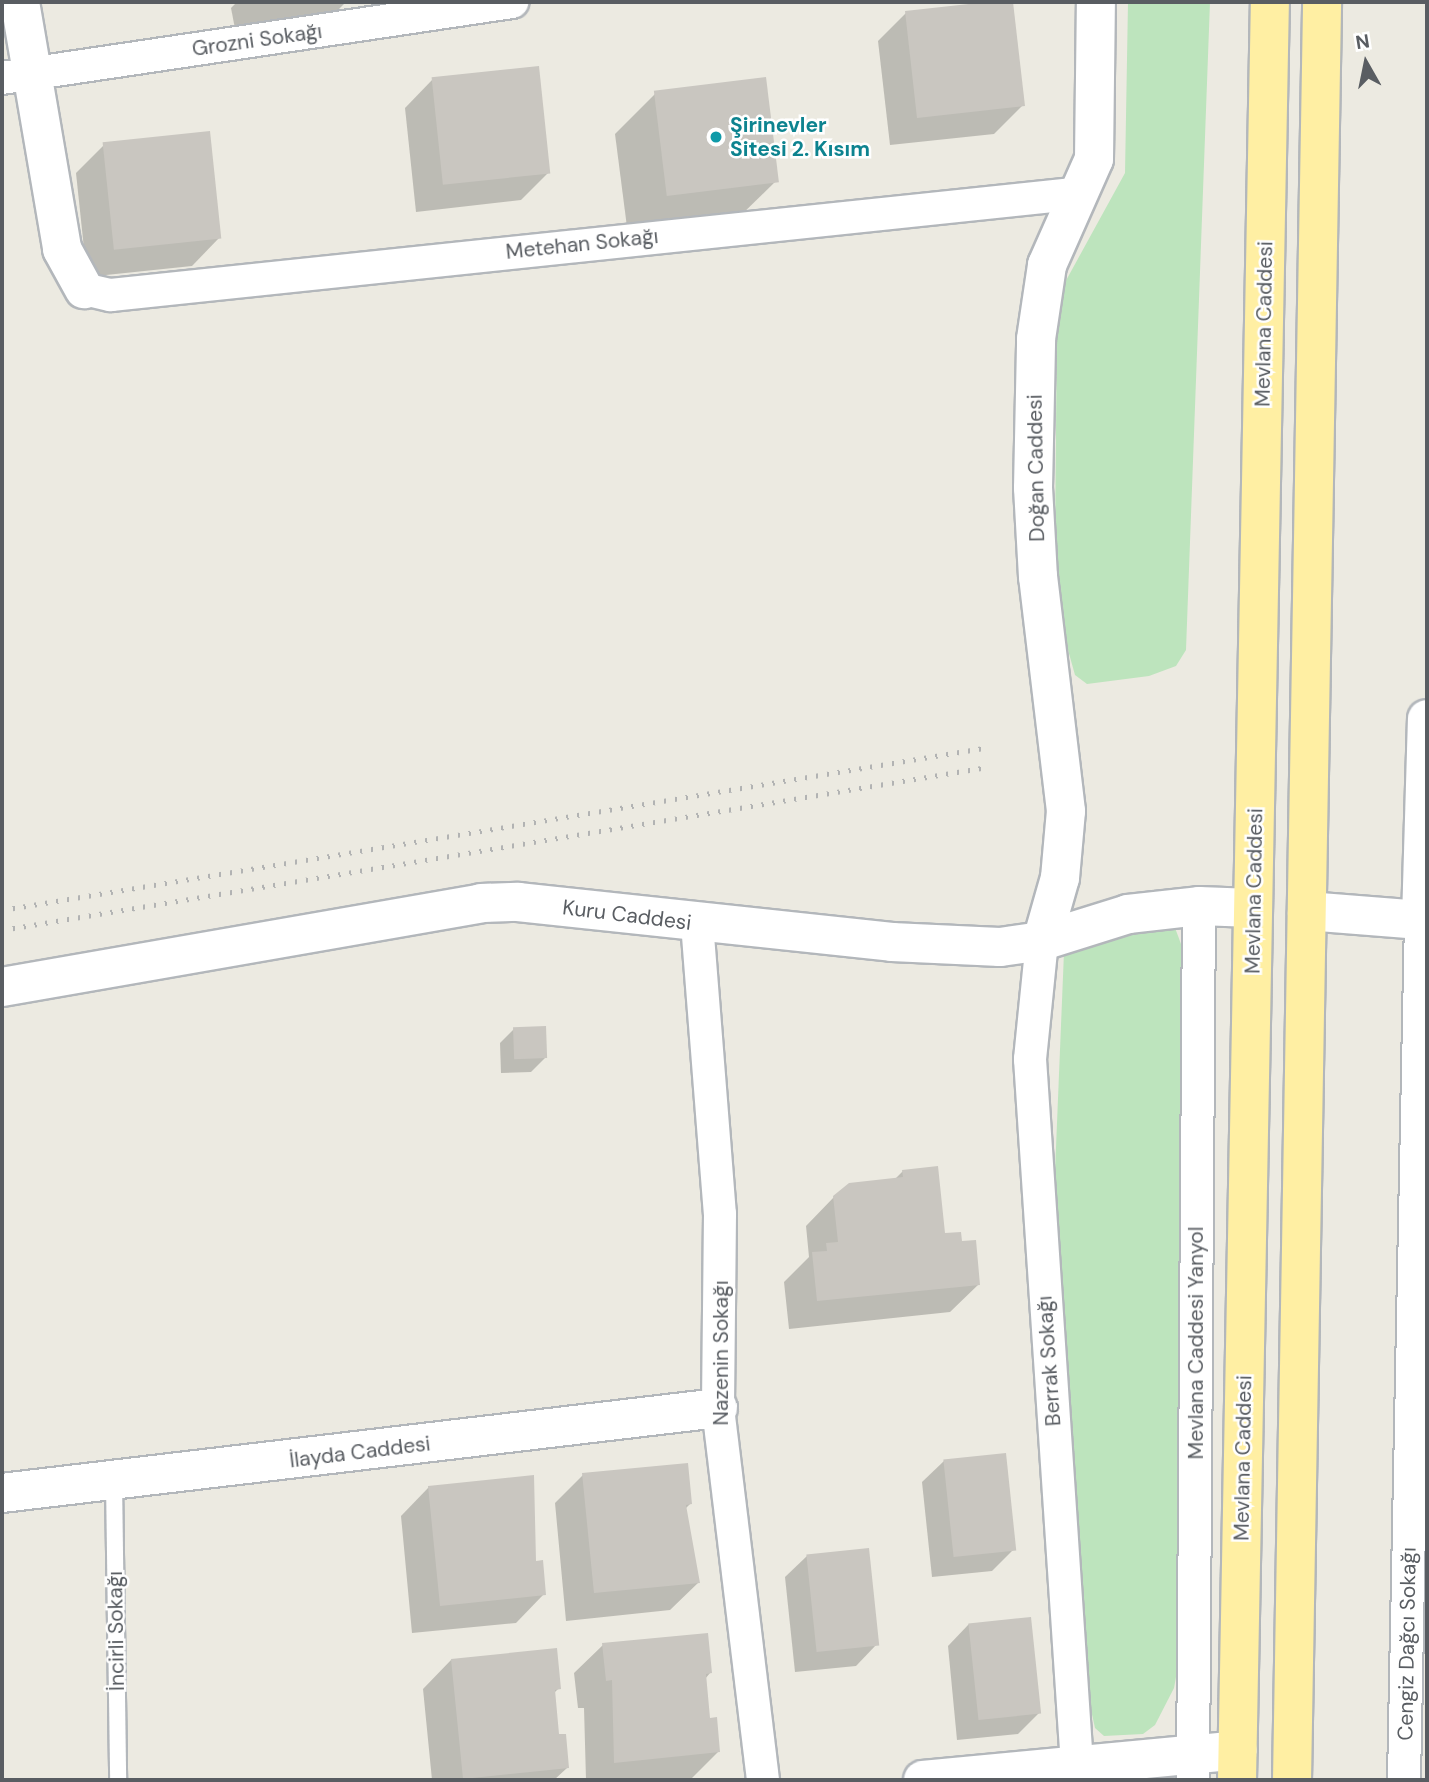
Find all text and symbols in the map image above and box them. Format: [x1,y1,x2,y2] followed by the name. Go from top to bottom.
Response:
[190,18,324,62] street label: Grozni Sokağı
[1331,28,1401,98] north arrow
[1354,28,1371,55] text: N
[730,112,870,162] place label: Şirinevler Sitesi 2. Kısım
[708,129,724,145] marker: Şirinevler Sitesi 2. Kısım
[505,223,659,265] street label: Metehan Sokağı
[1250,241,1278,407] street label: Mevlana Caddesi
[1022,394,1050,542] street label: Doğan Caddesi
[1240,808,1268,974] street label: Mevlana Caddesi
[561,895,693,935] street label: Kuru Caddesi
[1183,1227,1209,1459] street label: Mevlana Caddesi Yanyol
[708,1280,734,1426] street label: Nazenin Sokağı
[1032,1295,1066,1427] street label: Berrak Sokağı
[1229,1375,1257,1541] street label: Mevlana Caddesi
[288,1431,432,1473] street label: İlayda Caddesi
[1393,1547,1421,1741] street label: Cengiz Dağcı Sokağı
[102,1571,130,1691] street label: İncirli Sokağı

